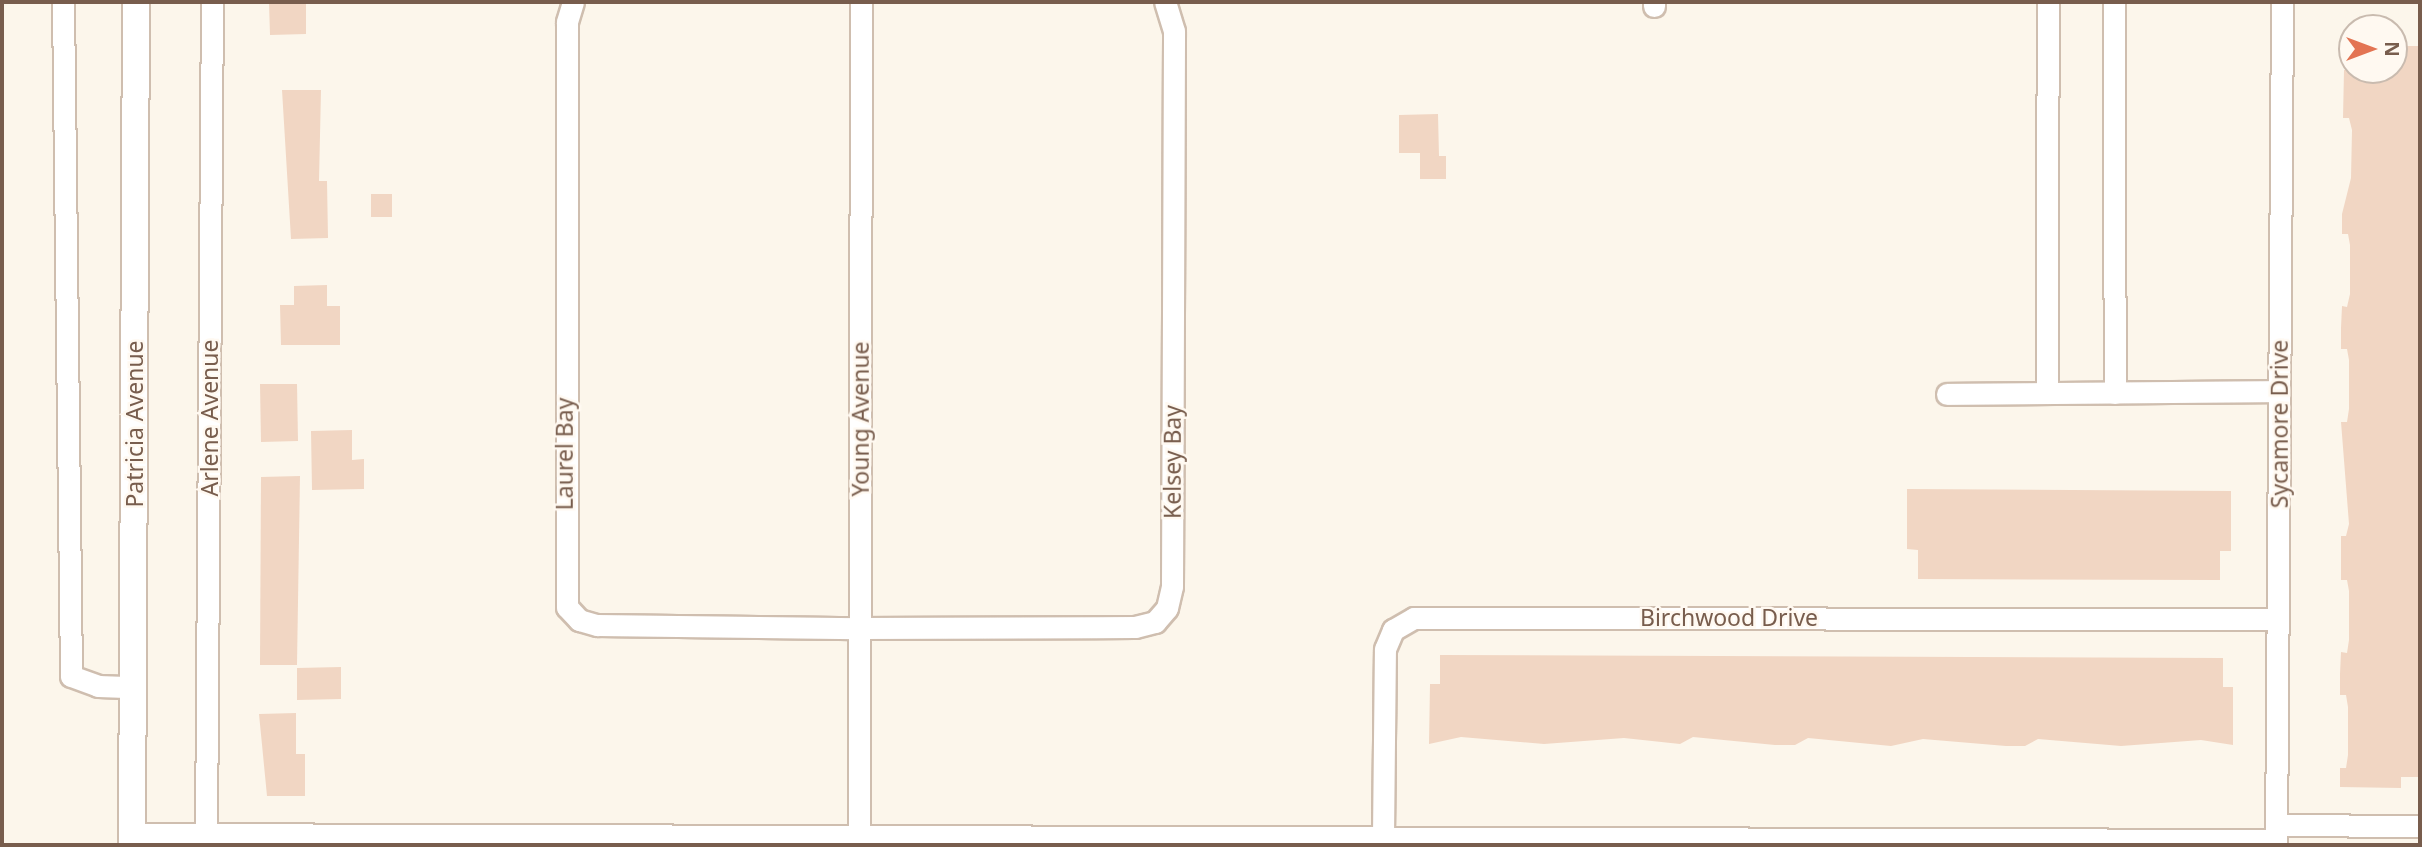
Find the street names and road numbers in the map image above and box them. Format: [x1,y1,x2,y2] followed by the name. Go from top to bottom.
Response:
[195,339,223,497] street label: Arlene Avenue
[120,340,148,508] street label: Patricia Avenue
[2265,340,2293,508] street label: Sycamore Drive
[846,341,874,497] street label: Young Avenue
[550,398,578,510] street label: Laurel Bay
[1158,405,1186,519] street label: Kelsey Bay
[1640,603,1818,631] street label: Birchwood Drive

